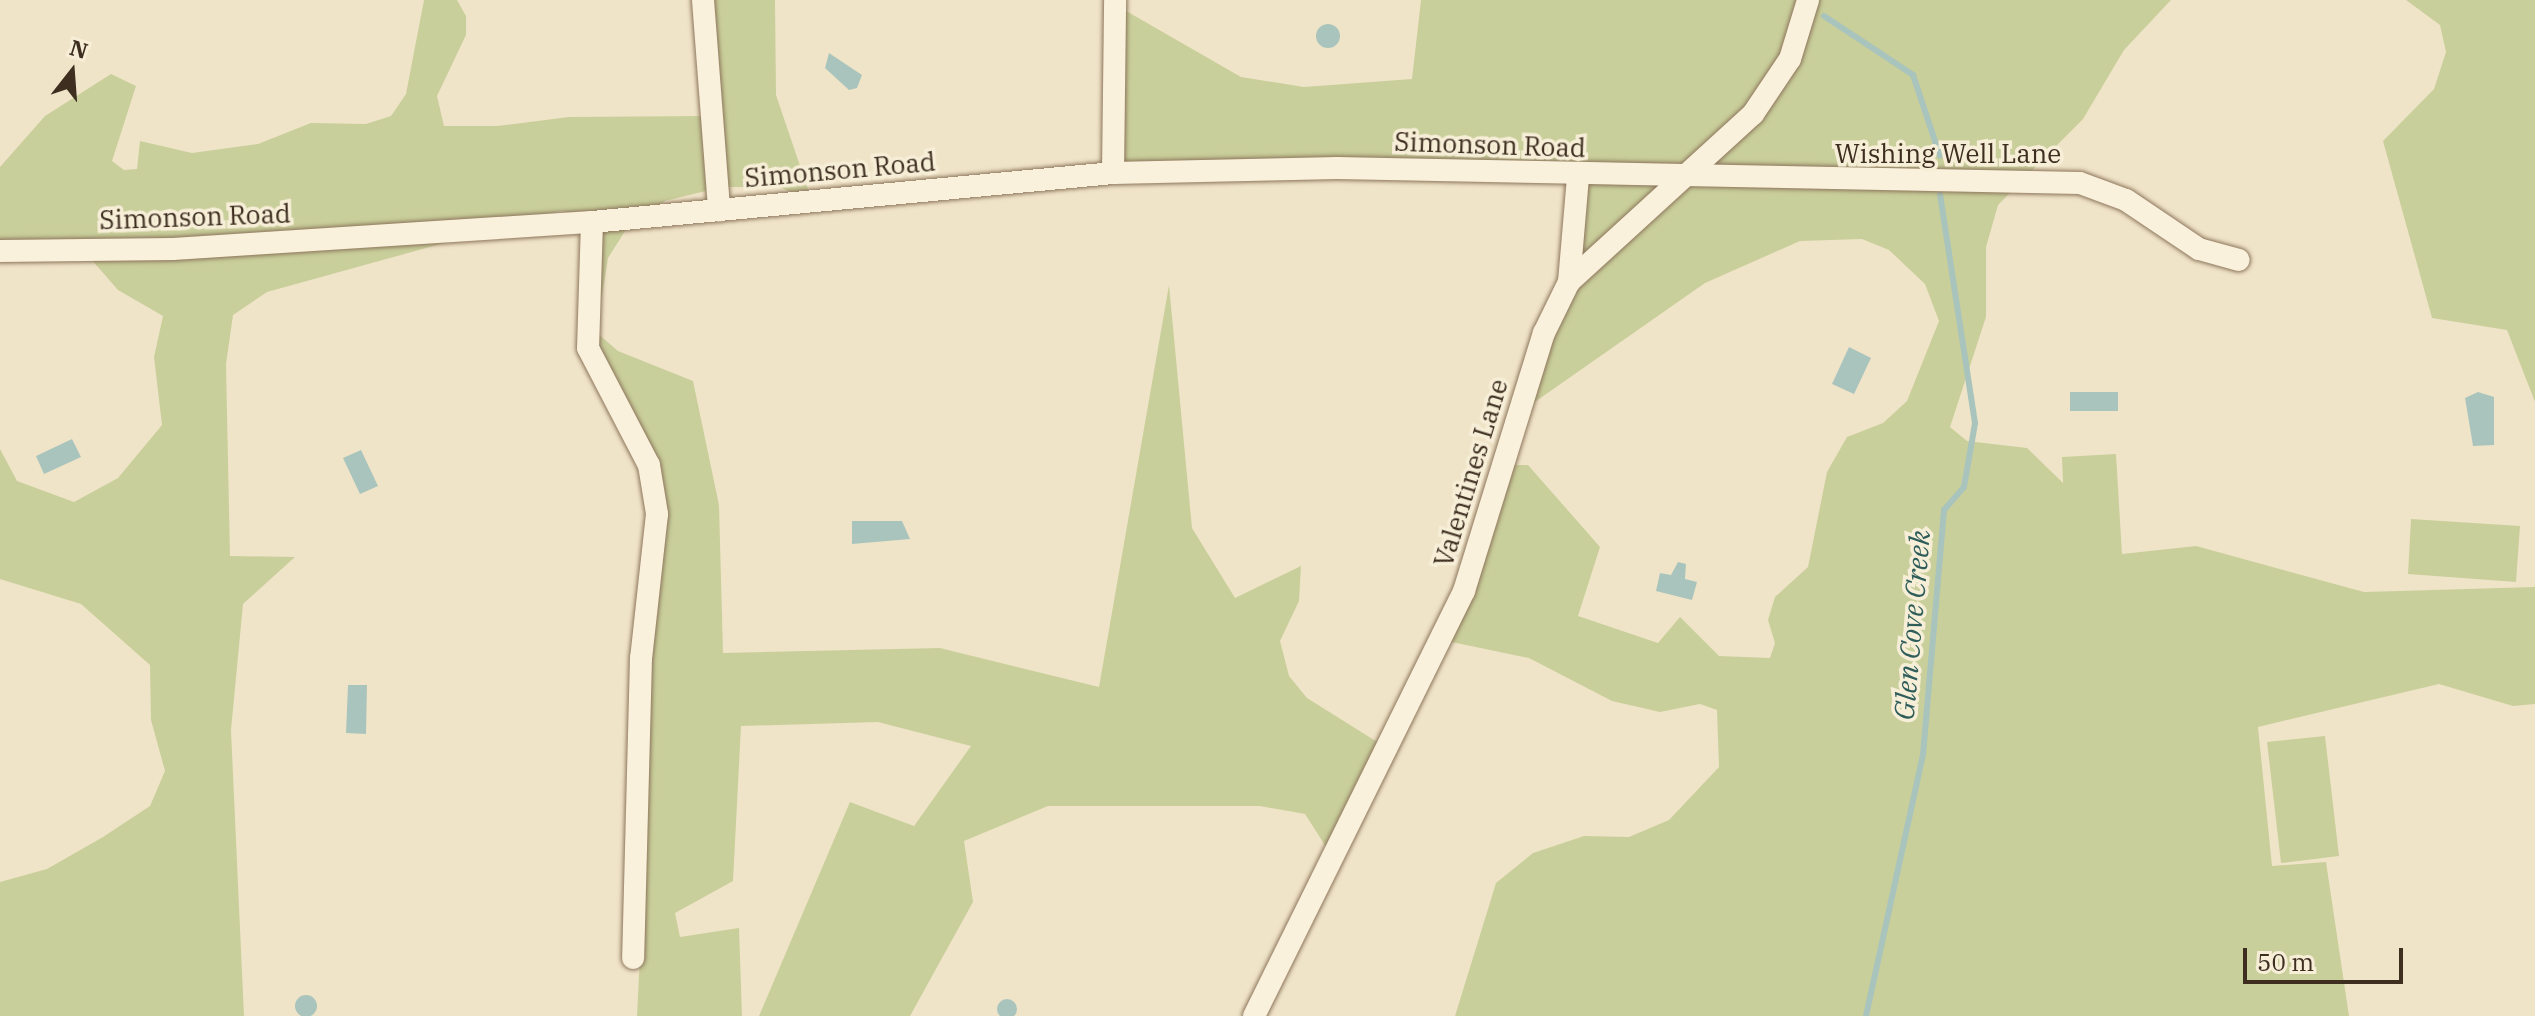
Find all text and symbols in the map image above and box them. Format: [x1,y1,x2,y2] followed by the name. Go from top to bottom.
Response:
[32,32,112,112] north arrow
[67,32,92,65] text: N
[1394,126,1586,164] street label: Simonson Road
[1835,138,2061,170] street label: Wishing Well Lane
[743,146,937,194] street label: Simonson Road
[99,198,291,236] street label: Simonson Road
[1428,375,1514,571] street label: Valentines Lane
[1887,529,1937,721] water label: Glen Cove Creek
[2247,932,2407,982] scale bar
[2257,946,2314,978] text: 50 m

